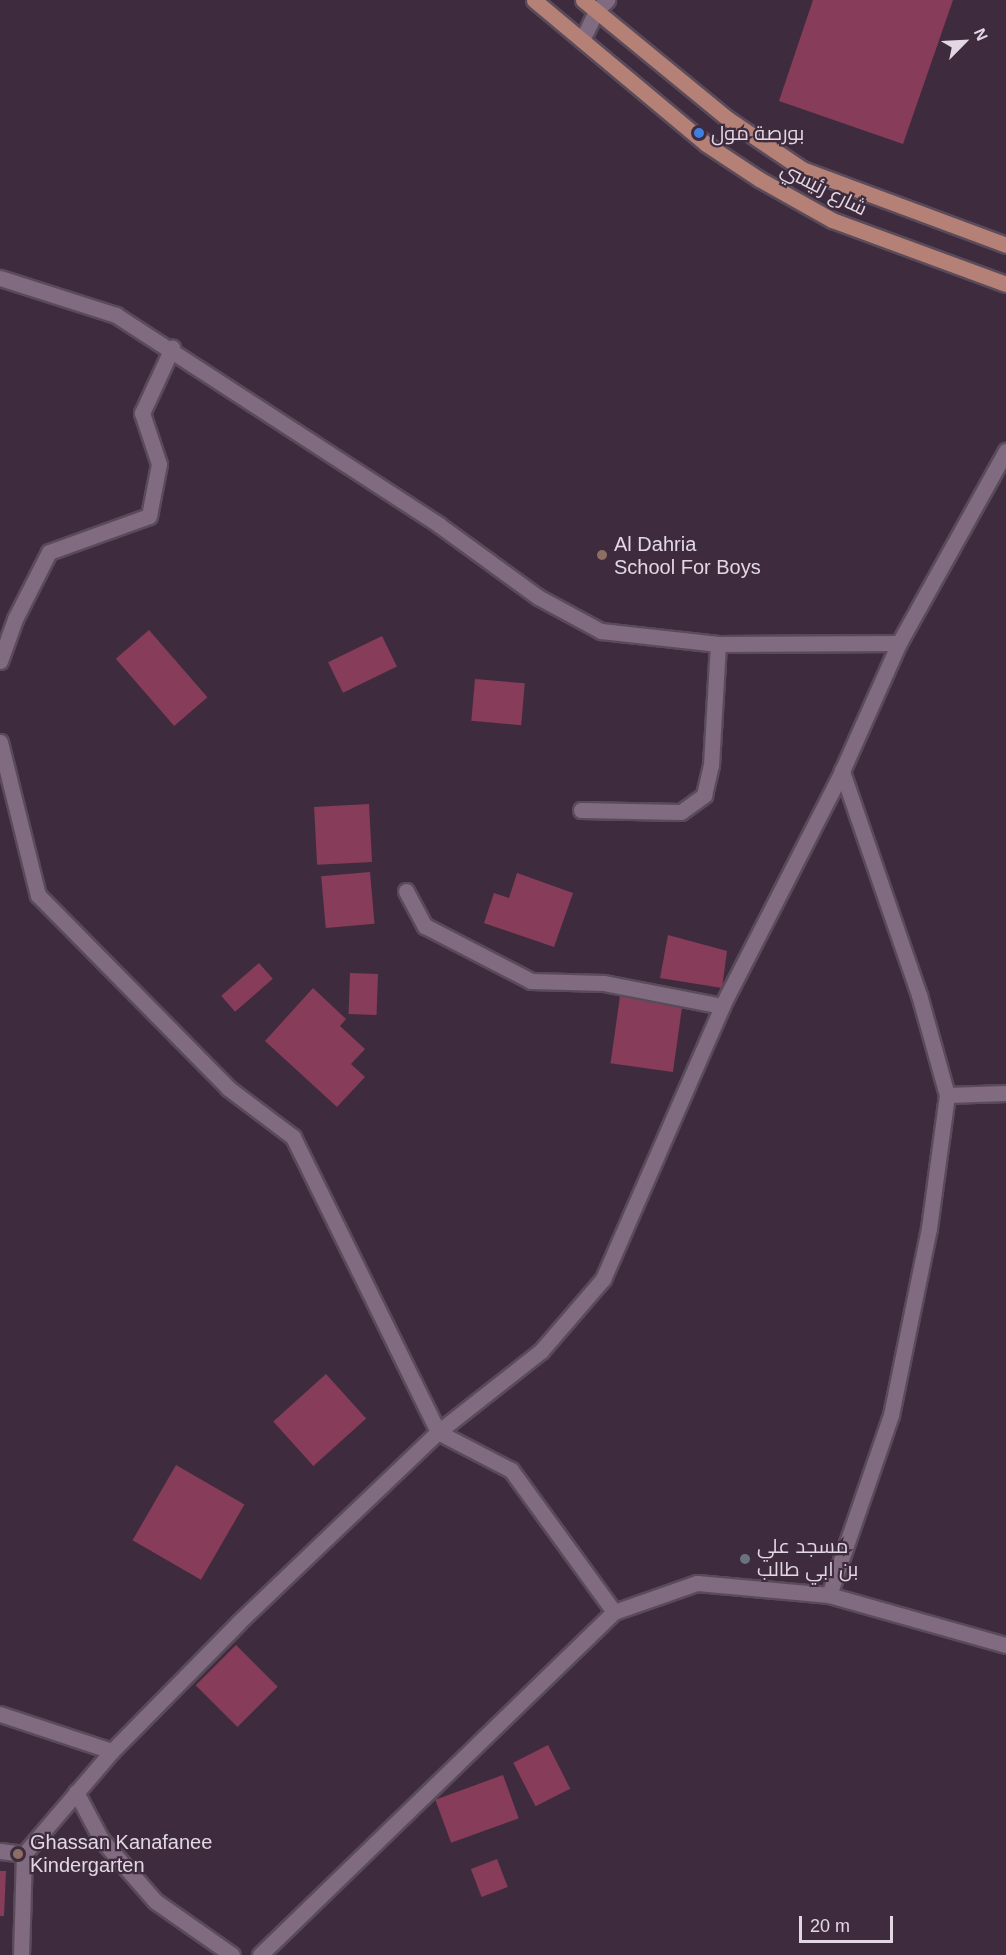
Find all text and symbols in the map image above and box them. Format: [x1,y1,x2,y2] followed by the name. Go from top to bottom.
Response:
[934,12,994,72] north arrow
[971,26,991,43] text: N
[711,121,804,145] place label: بورصة مول
[692,126,706,140] marker: بورصة مول
[777,157,871,221] street label: شارع رئيسي
[614,532,761,579] place label: Al Dahria School For Boys
[595,548,609,562] marker: Al Dahria School For Boys
[757,1535,858,1582] place label: مسجد علي بن ابي طالب
[738,1552,752,1566] marker: مسجد علي بن ابي طالب
[30,1830,212,1877] place label: Ghassan Kanafanee Kindergarten
[11,1847,25,1861] marker: Ghassan Kanafanee Kindergarten
[802,1904,896,1942] scale bar
[810,1916,850,1936] text: 20 m

